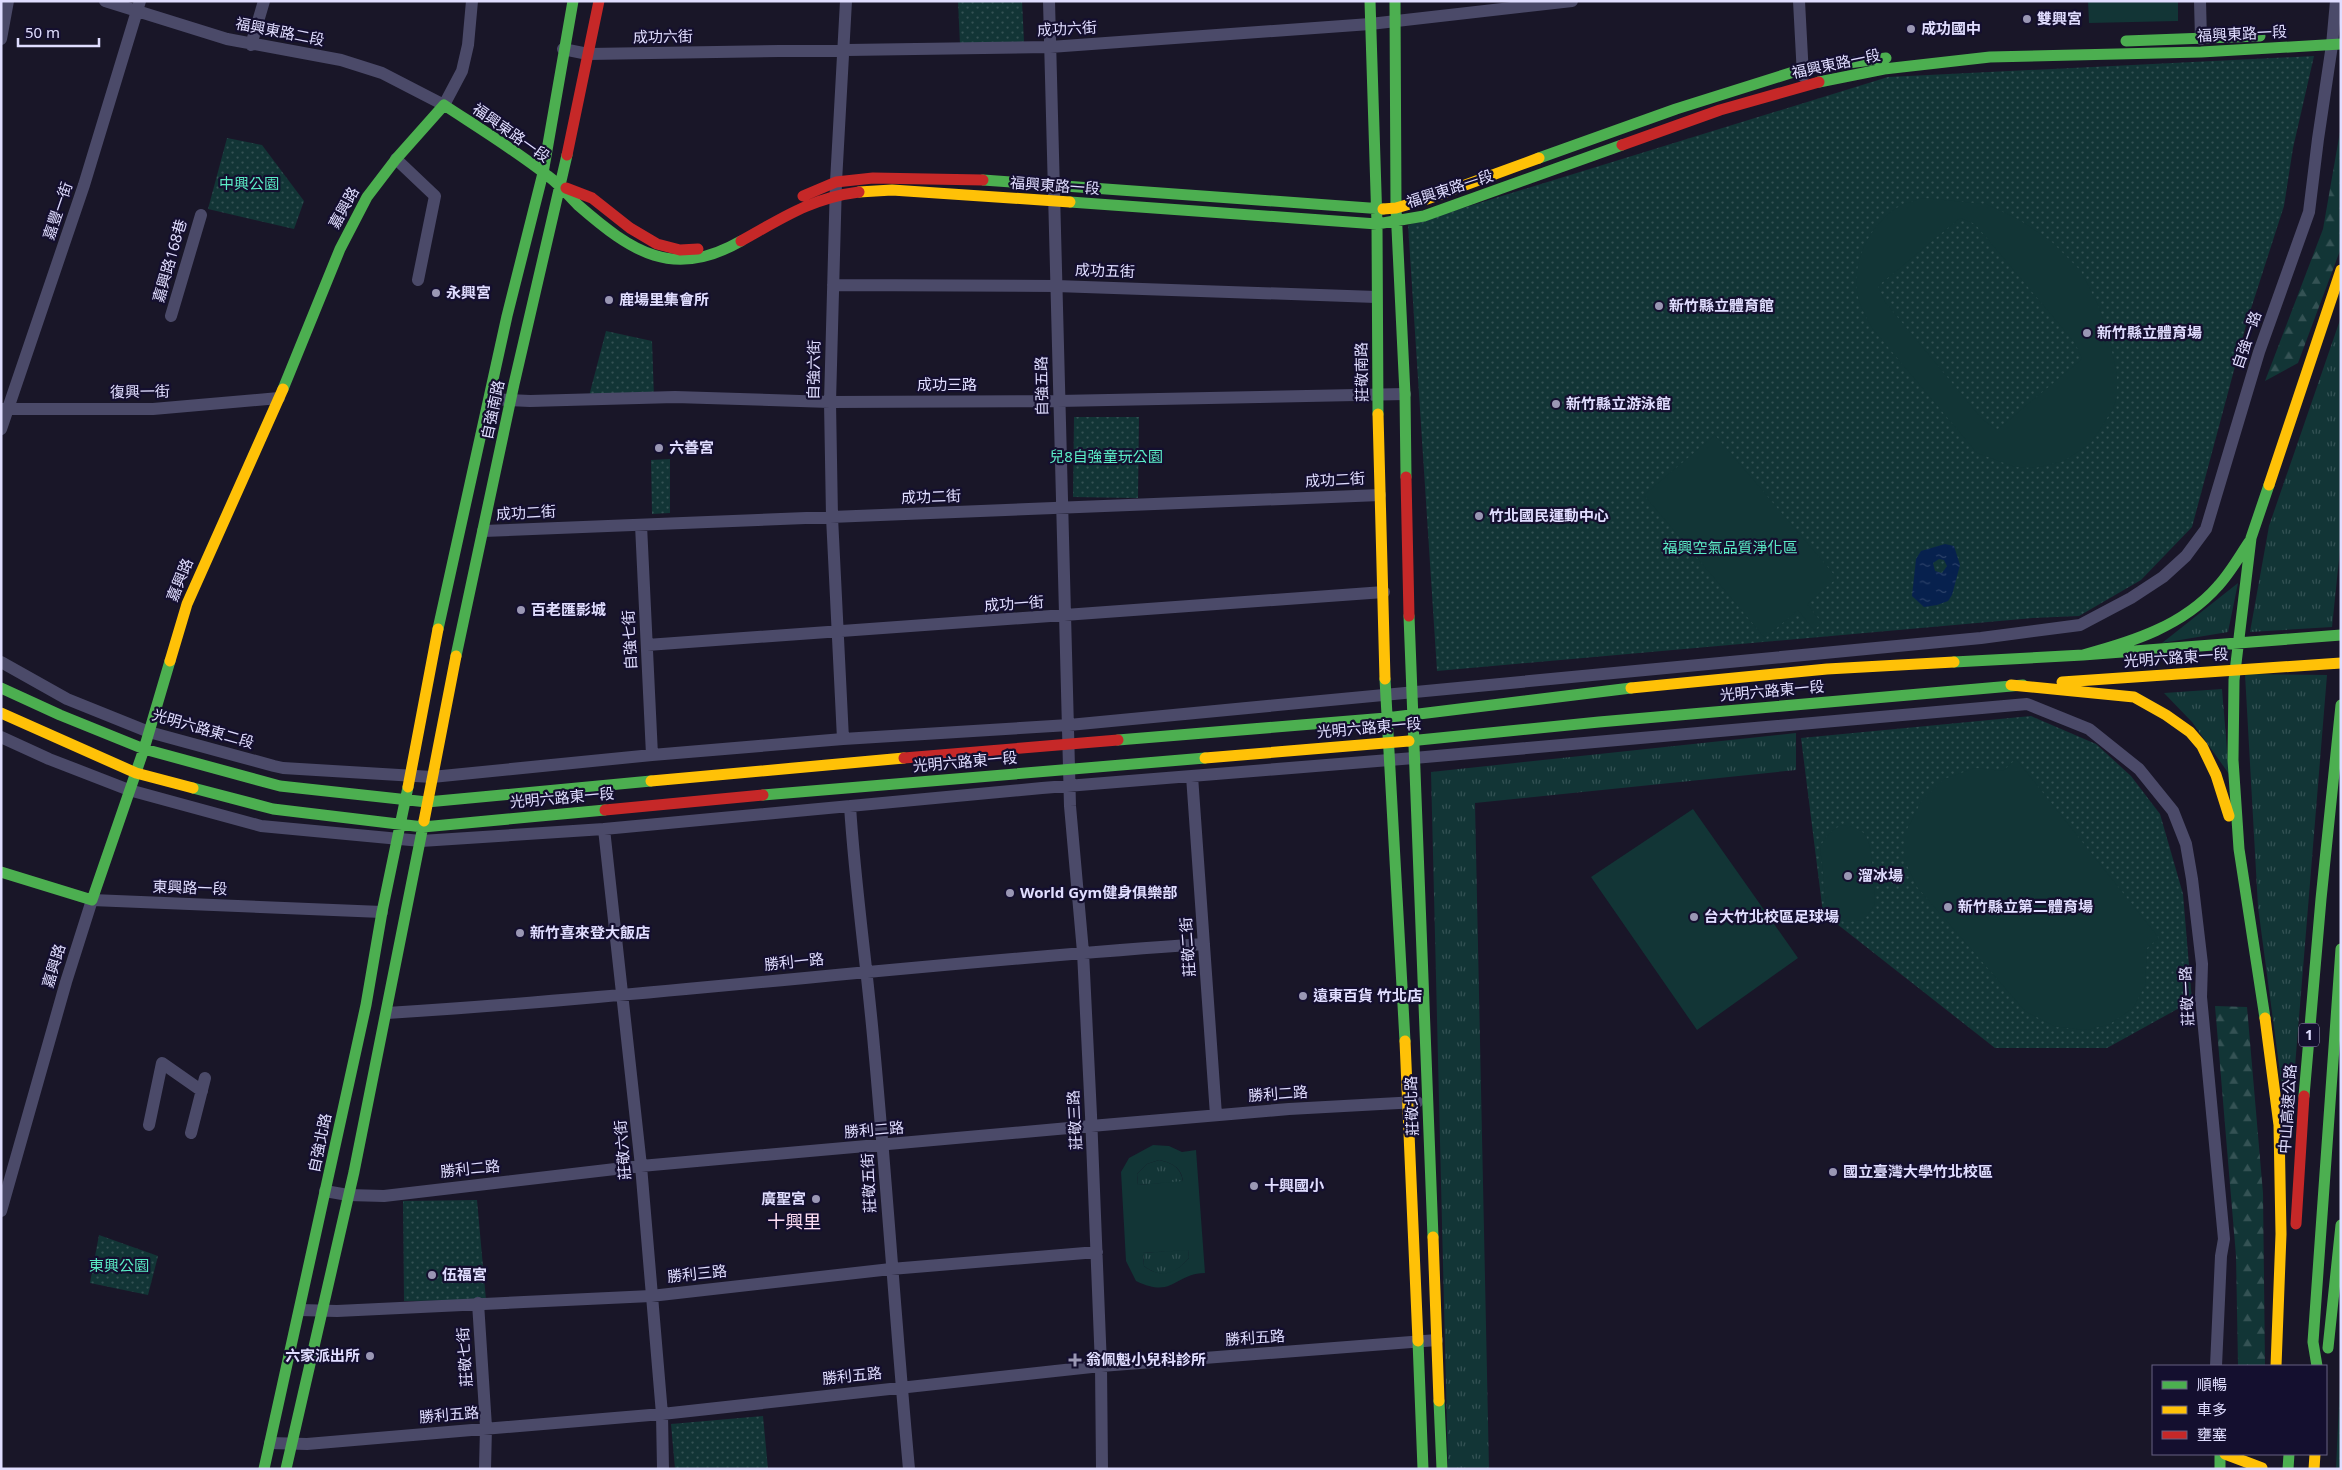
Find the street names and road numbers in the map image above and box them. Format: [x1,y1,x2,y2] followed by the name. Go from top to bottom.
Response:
[234,13,326,49] street label: 福興東路二段
[1036,16,1097,40] street label: 成功六街
[2196,21,2287,45] street label: 福興東路一段
[633,25,693,47] street label: 成功六街
[1790,44,1882,82] street label: 福興東路一段
[469,98,554,166] street label: 福興東路一段
[1404,165,1496,211] street label: 福興東路一段
[1009,172,1101,198] street label: 福興東路一段
[38,179,76,242] street label: 嘉豐一街
[323,183,363,232] street label: 嘉興路
[148,217,190,305] street label: 嘉興路168巷
[1075,259,1135,281] street label: 成功五街
[2227,308,2265,371] street label: 自強一路
[802,340,824,400] street label: 自強六街
[1350,342,1372,402] street label: 莊敬南路
[1030,356,1052,416] street label: 自強五路
[917,374,977,394] street label: 成功三路
[476,378,508,441] street label: 自強南路
[110,380,170,402] street label: 復興一街
[1304,467,1365,491] street label: 成功二街
[901,485,961,507] street label: 成功二街
[495,500,556,524] street label: 成功二街
[161,555,197,604] street label: 嘉興路
[983,591,1045,615] street label: 成功一街
[617,610,641,671] street label: 自強七街
[2123,643,2229,671] street label: 光明六路東一段
[1719,675,1825,705] street label: 光明六路東一段
[150,704,257,752] street label: 光明六路東二段
[1316,712,1422,742] street label: 光明六路東一段
[912,746,1018,776] street label: 光明六路東一段
[509,782,615,812] street label: 光明六路東一段
[152,876,228,898] street label: 東興路一段
[1175,916,1199,978] street label: 莊敬二街
[37,941,69,990] street label: 嘉興路
[763,948,825,974] street label: 勝利一路
[2174,966,2198,1027] street label: 莊敬一路
[2299,1024,2319,1046] road number: 1
[2274,1063,2300,1155] street label: 中山高速公路
[1400,1076,1422,1136] street label: 莊敬北路
[1247,1081,1309,1105] street label: 勝利二路
[1062,1090,1086,1151] street label: 莊敬三路
[303,1111,335,1174] street label: 自強北路
[843,1116,905,1142] street label: 勝利二路
[609,1119,635,1181] street label: 莊敬六街
[856,1153,880,1214] street label: 莊敬五街
[439,1155,501,1181] street label: 勝利二路
[666,1260,728,1286] street label: 勝利三路
[1224,1325,1286,1349] street label: 勝利五路
[452,1326,476,1388] street label: 莊敬七街
[821,1362,883,1388] street label: 勝利五路
[418,1401,480,1427] street label: 勝利五路

